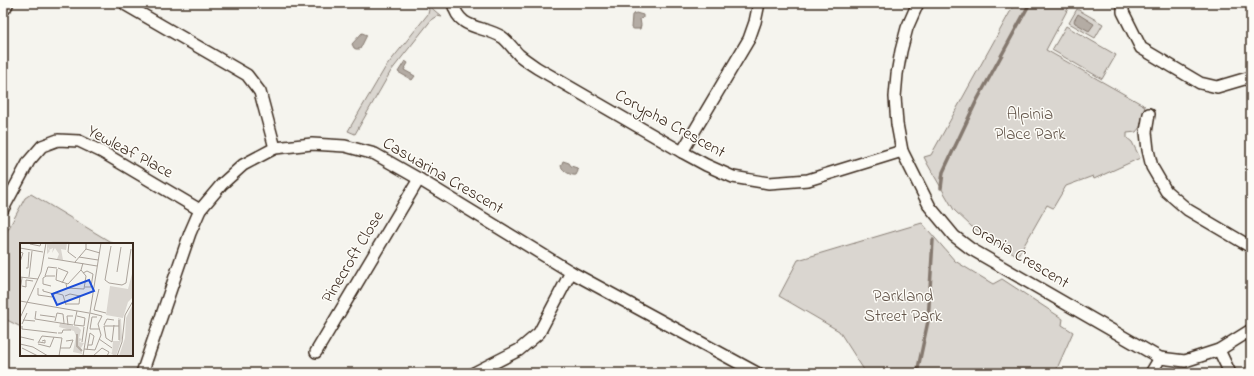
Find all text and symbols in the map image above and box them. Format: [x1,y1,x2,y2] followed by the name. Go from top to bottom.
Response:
[610,83,730,166] street label: Corypha Crescent
[995,102,1066,147] park label: Alpinia Place Park
[83,119,178,185] street label: Yewleaf Place
[378,131,509,221] street label: Casuarina Crescent
[315,206,391,308] street label: Pinecroft Close
[966,217,1074,295] street label: Orania Crescent
[20,243,133,356] inset map
[864,284,942,329] park label: Parkland Street Park

